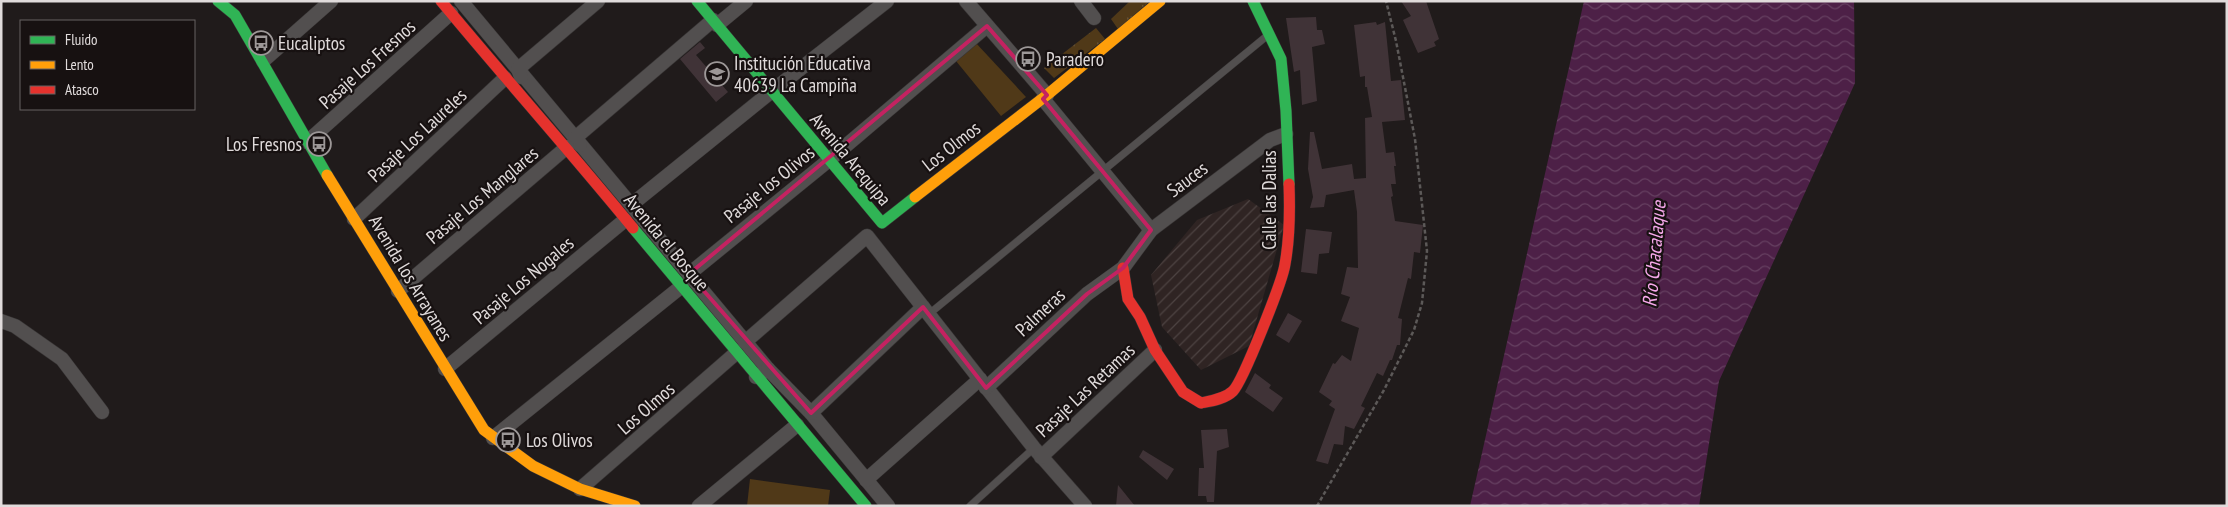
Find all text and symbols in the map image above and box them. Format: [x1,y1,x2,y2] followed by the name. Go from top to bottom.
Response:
[314,14,420,114] street label: Pasaje Los Fresnos
[20,20,195,110] legend
[65,30,97,49] text: Fluido
[248,30,274,56] bus stop icon: Eucaliptos
[278,31,345,55] place label: Eucaliptos
[1015,46,1041,72] bus stop icon: Paradero
[1046,47,1104,71] place label: Paradero
[734,51,871,97] place label: Institución Educativa 40639 La Campiña
[65,55,94,74] text: Lento
[704,61,730,87] school or university icon: Institución Educativa 40639 La Campiña
[65,80,99,99] text: Atasco
[363,83,471,187] street label: Pasaje Los Laureles
[805,108,897,210] street label: Avenida Arequipa
[917,116,985,176] street label: Los Olmos
[306,131,332,157] bus stop icon: Los Fresnos
[226,132,302,156] place label: Los Fresnos
[719,140,819,228] street label: Pasaje los Olivos
[421,141,543,249] street label: Pasaje Los Manglares
[1257,150,1281,250] street label: Calle las Dalias
[1162,156,1212,202] street label: Sauces
[619,188,715,296] street label: Avenida el Bosque
[1636,198,1672,308] water label: Río Chacalaque
[364,211,458,345] street label: Avenida los Arrayanes
[468,231,578,329] street label: Pasaje Los Nogales
[1010,283,1070,341] street label: Palmeras
[1030,338,1140,442] street label: Pasaje Las Retamas
[613,377,679,439] street label: Los Olmos
[495,427,521,453] bus stop icon: Los Olivos
[526,428,593,452] place label: Los Olivos

